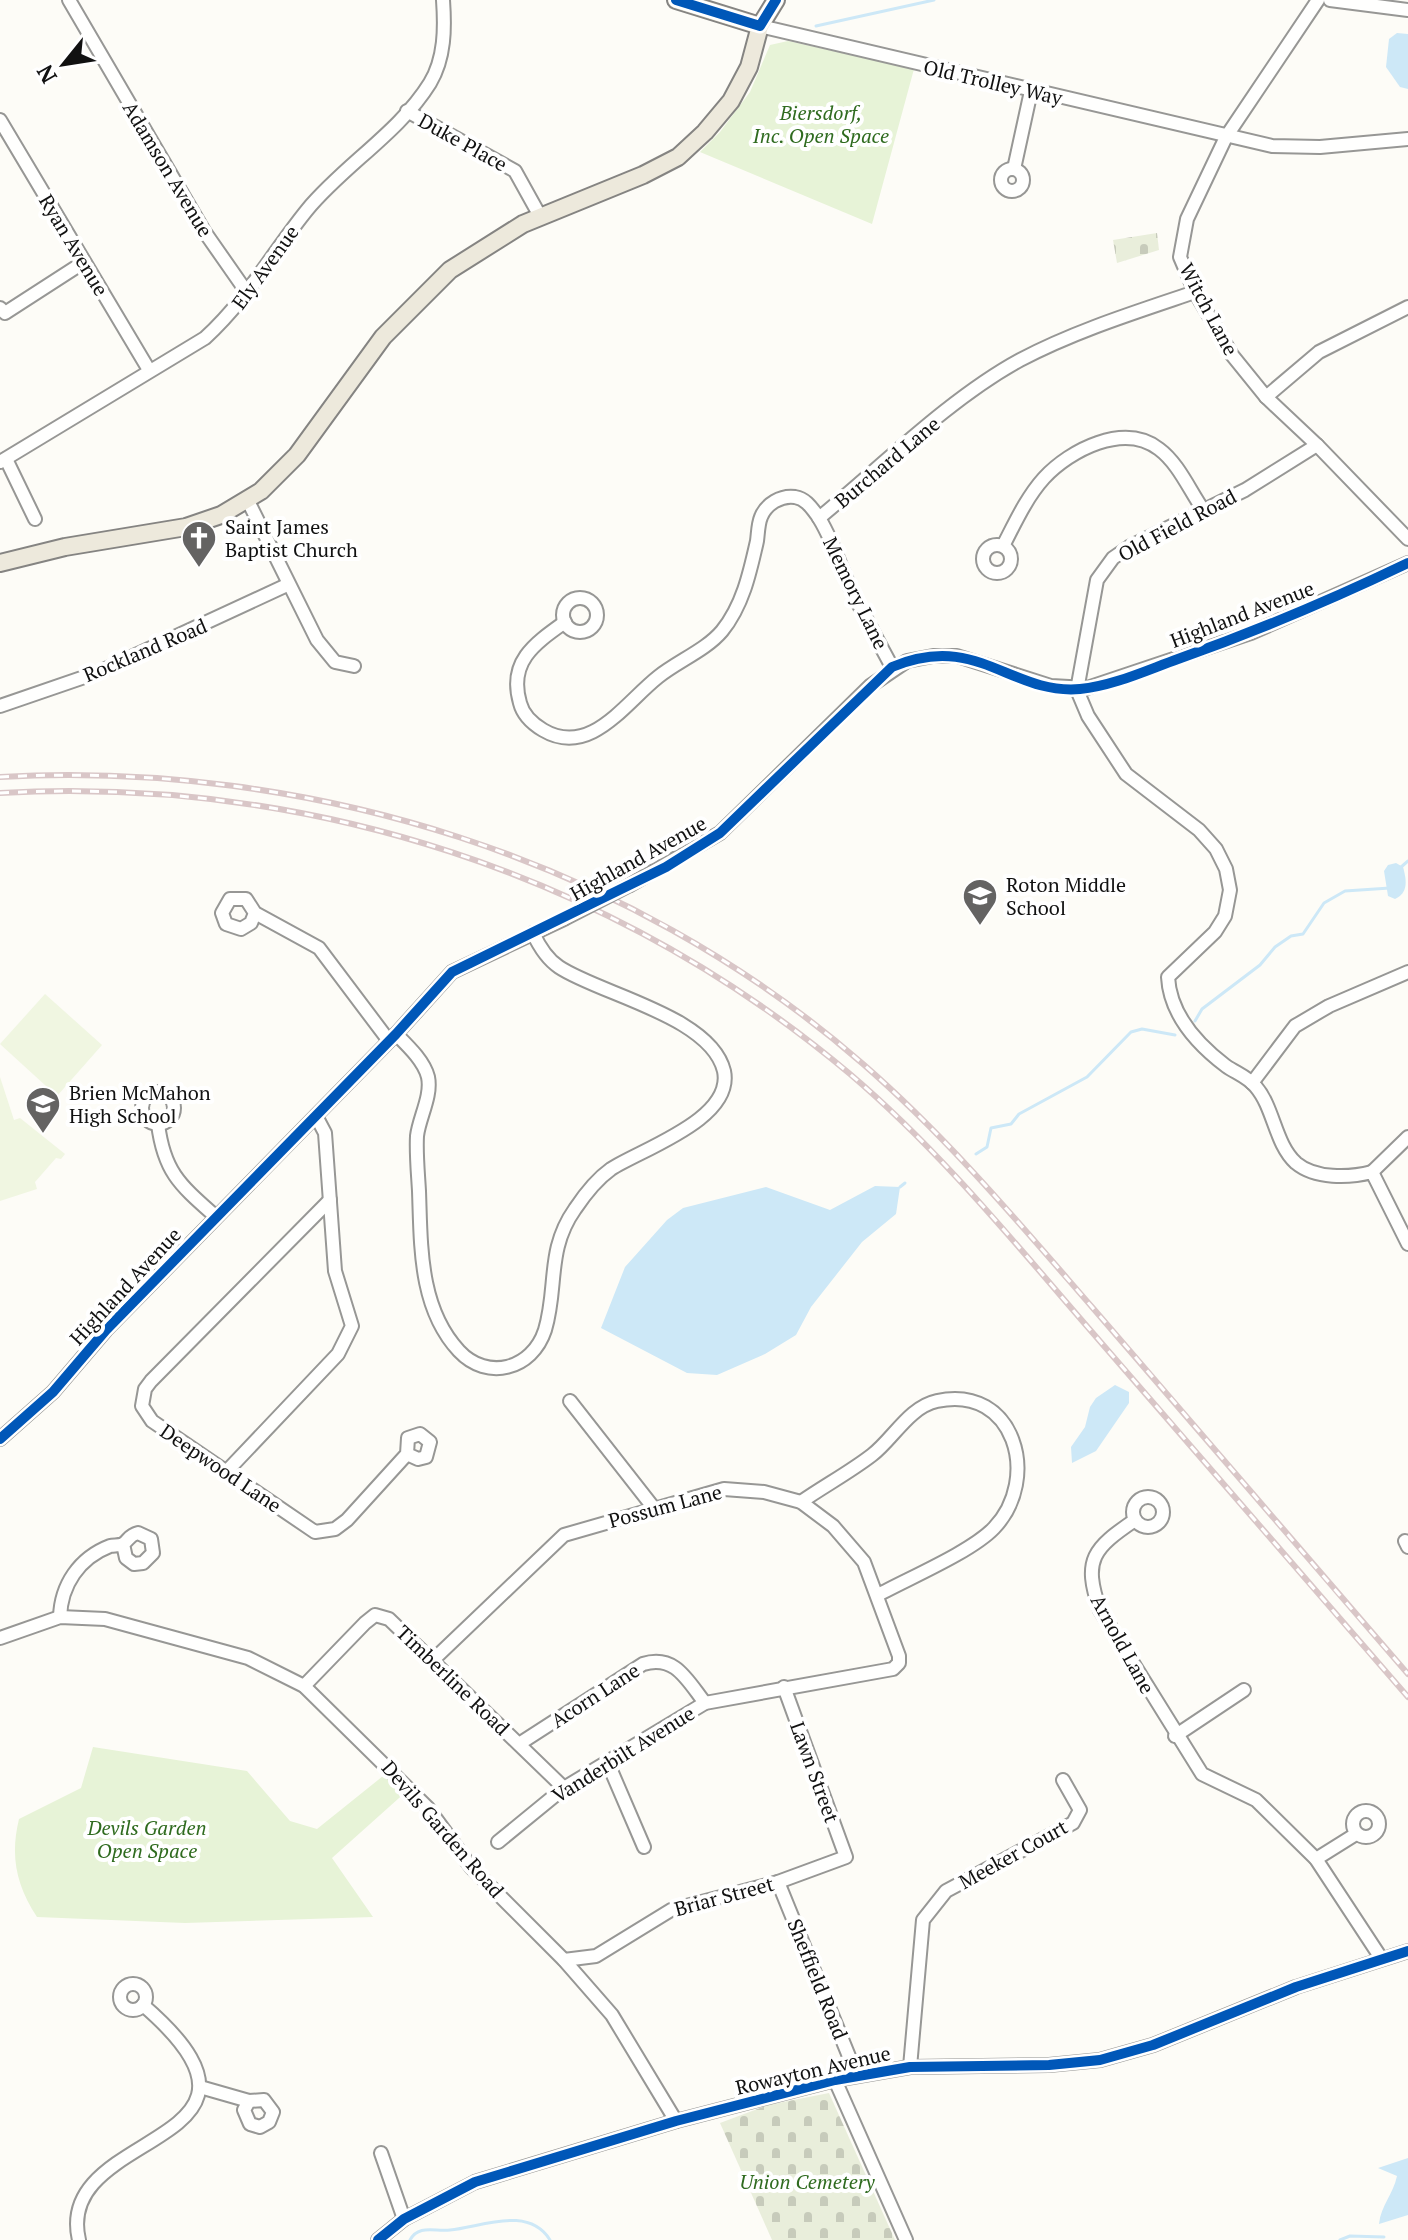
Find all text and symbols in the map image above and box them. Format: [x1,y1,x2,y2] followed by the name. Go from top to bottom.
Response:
[24,24,104,104] north arrow
[921,53,1066,111] street label: Old Trolley Way
[29,60,63,89] text: N
[117,96,219,242] street label: Adamson Avenue
[752,99,889,149] park label: Biersdorf, Inc. Open Space
[414,107,512,177] street label: Duke Place
[33,189,115,301] street label: Ryan Avenue
[225,220,305,314] street label: Ely Avenue
[1173,258,1245,360] street label: Witch Lane
[829,410,945,514] street label: Burchard Lane
[1113,482,1241,568] street label: Old Field Road
[225,513,358,563] place label: Saint James Baptist Church
[180,519,218,569] church icon: Saint James Baptist Church
[817,532,895,654] street label: Memory Lane
[1166,574,1318,654] street label: Highland Avenue
[79,612,211,688] street label: Rockland Road
[565,809,711,907] street label: Highland Avenue
[1006,871,1126,921] place label: Roton Middle School
[961,877,999,927] school or university icon: Roton Middle School
[69,1079,211,1129] place label: Brien McMahon High School
[24,1085,62,1135] school or university icon: Brien McMahon High School
[63,1221,187,1351] street label: Highland Avenue
[155,1417,287,1519] street label: Deepwood Lane
[605,1478,725,1534] street label: Possum Lane
[1085,1590,1161,1698] street label: Arnold Lane
[390,1619,516,1741] street label: Timberline Road
[546,1656,644,1734] street label: Acorn Lane
[547,1699,699,1809] street label: Vanderbilt Avenue
[784,1718,846,1827] street label: Lawn Street
[376,1755,510,1903] street label: Devils Garden Road
[954,1813,1073,1895] street label: Meeker Court
[86,1814,207,1864] park label: Devils Garden Open Space
[671,1870,777,1922] street label: Briar Street
[782,1915,854,2043] street label: Sheffield Road
[733,2039,893,2101] street label: Rowayton Avenue
[739,2168,875,2195] park label: Union Cemetery

